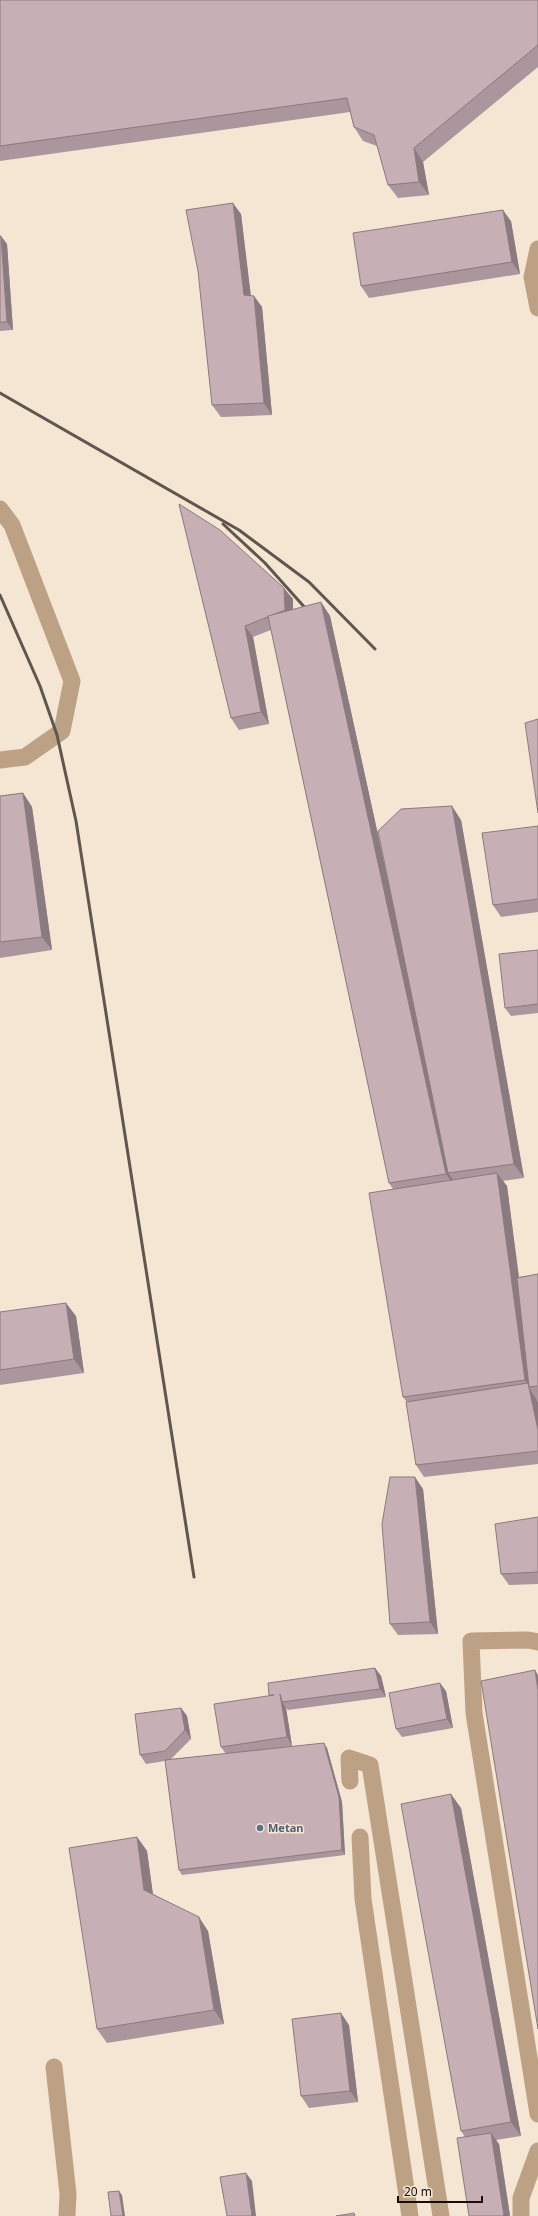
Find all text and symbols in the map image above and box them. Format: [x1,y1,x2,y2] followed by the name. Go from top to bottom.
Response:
[268,1820,303,1835] place label: Metan
[255,1823,265,1833] marker: Metan
[398,2178,482,2204] scale bar
[404,2183,432,2200] text: 20 m

